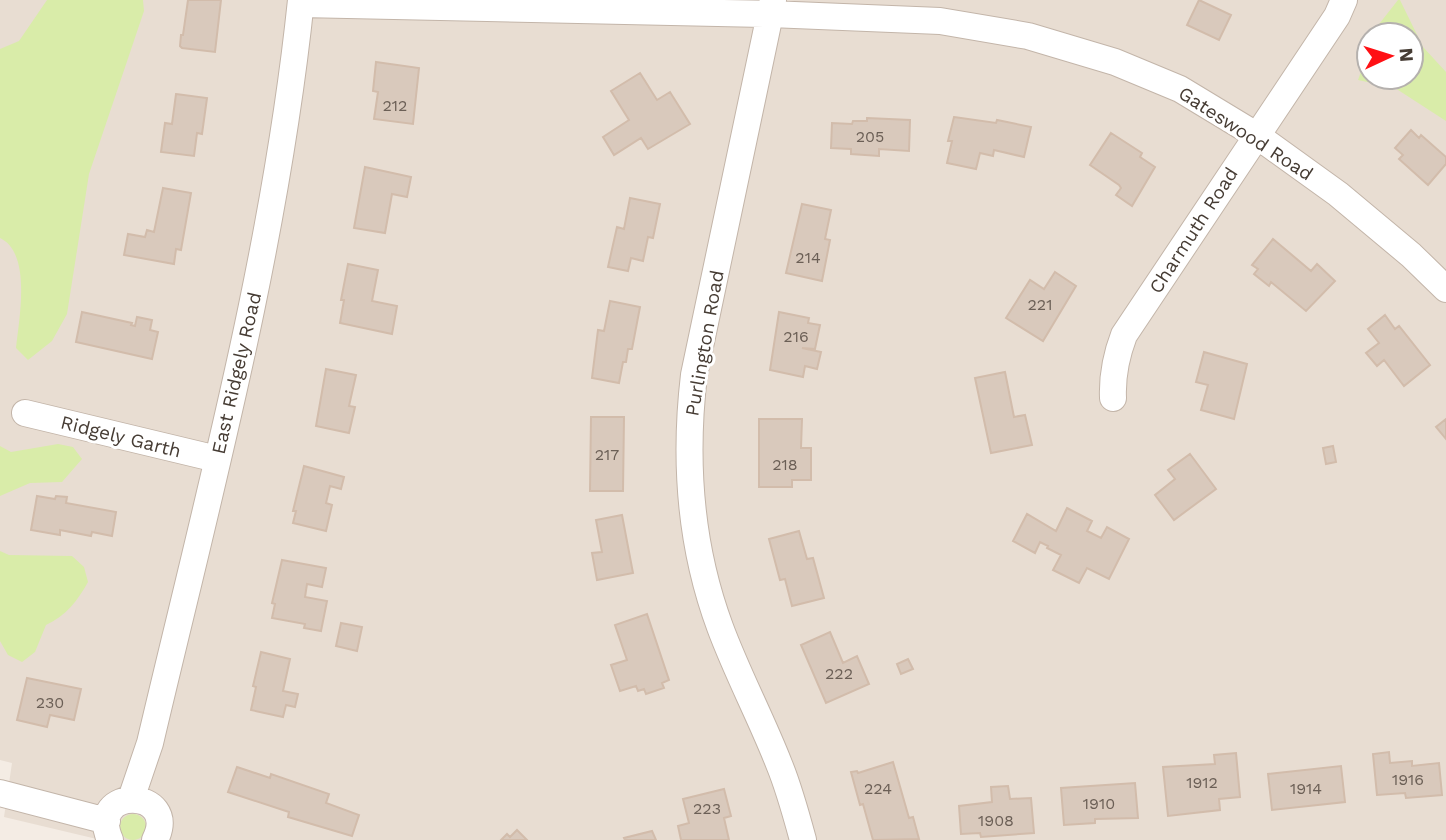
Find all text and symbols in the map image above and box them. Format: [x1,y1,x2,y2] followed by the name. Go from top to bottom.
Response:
[1355,21,1425,91] north arrow
[1394,47,1418,63] text: N
[1174,81,1317,185] street label: Gateswood Road
[383,96,407,115] house number: 212
[856,127,884,146] house number: 205
[1144,163,1243,298] street label: Charmuth Road
[795,248,821,267] house number: 214
[680,268,729,418] street label: Purlington Road
[207,290,266,456] street label: East Ridgely Road
[1028,295,1052,314] house number: 221
[783,327,809,346] house number: 216
[58,410,183,463] street label: Ridgely Garth
[595,445,619,464] house number: 217
[772,455,798,474] house number: 218
[825,664,853,683] house number: 222
[36,693,64,712] house number: 230
[1392,770,1424,789] house number: 1916
[1186,773,1218,792] house number: 1912
[864,779,892,798] house number: 224
[1290,779,1322,798] house number: 1914
[1083,794,1115,813] house number: 1910
[693,799,721,818] house number: 223
[978,811,1014,830] house number: 1908

